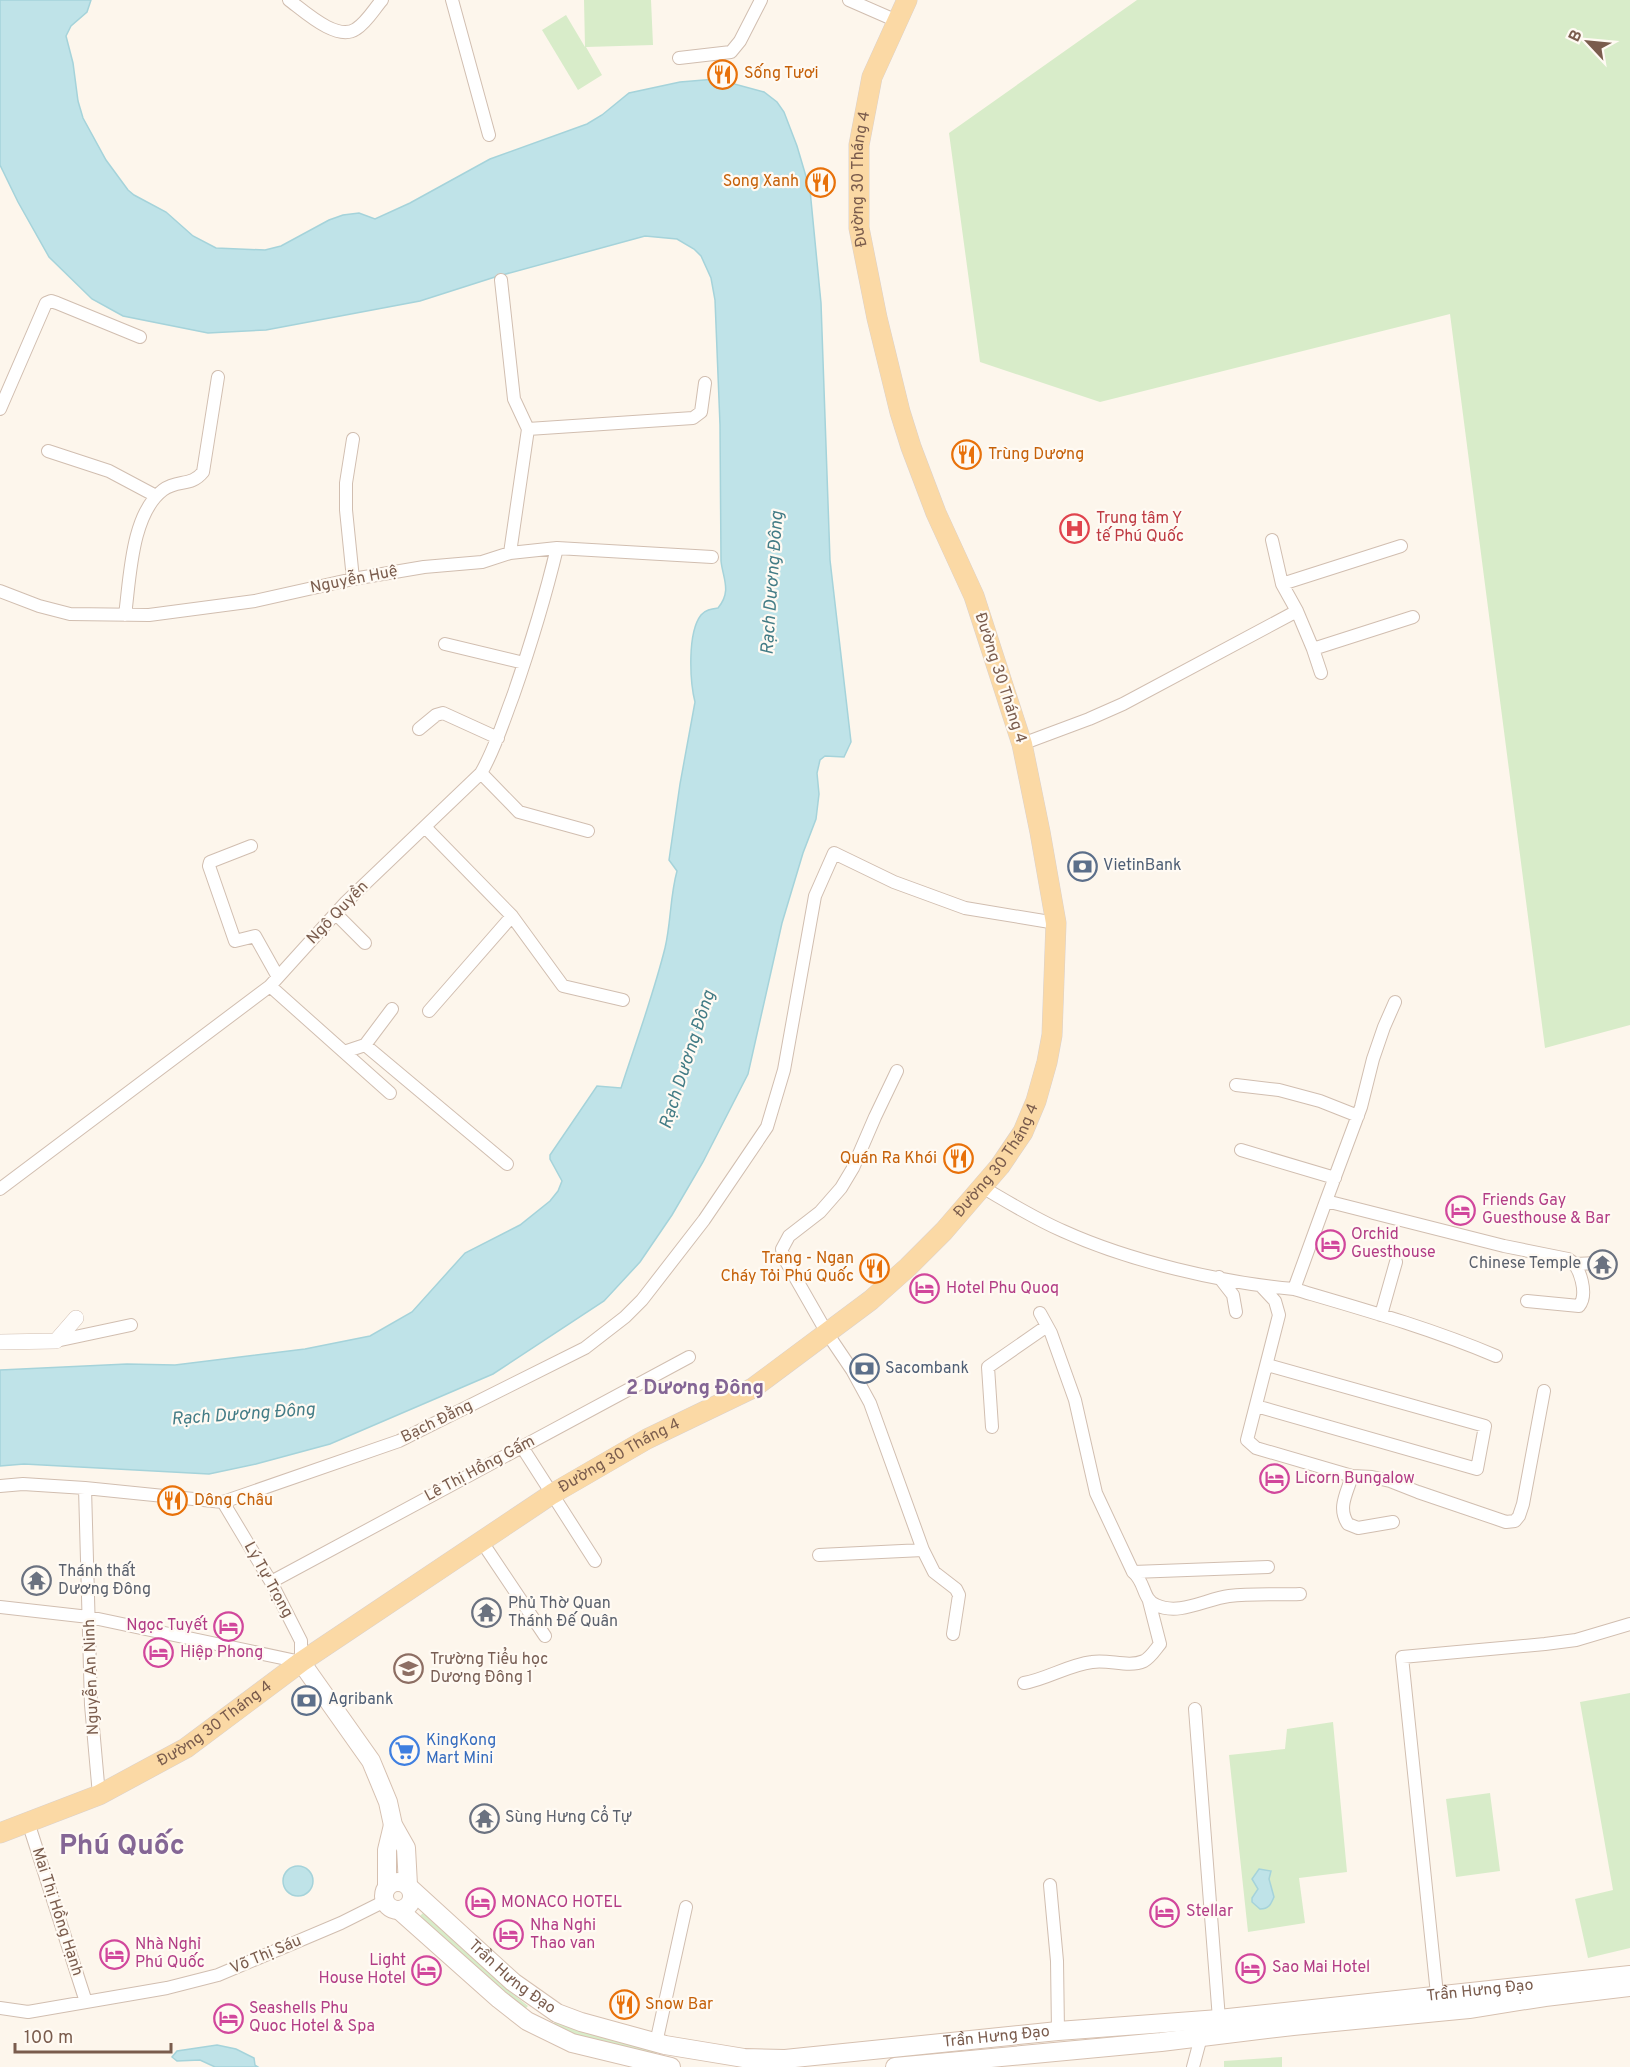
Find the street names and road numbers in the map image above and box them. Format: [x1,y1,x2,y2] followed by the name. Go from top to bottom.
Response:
[849,110,875,249] street label: Đường 30 Tháng 4
[308,560,399,598] street label: Nguyễn Huệ
[969,610,1031,746] street label: Đường 30 Tháng 4
[302,876,373,949] street label: Ngô Quyền
[950,1101,1044,1222] street label: Đường 30 Tháng 4
[397,1394,476,1448] street label: Bạch Đằng
[555,1414,684,1498] street label: Đường 30 Tháng 4
[421,1431,539,1506] street label: Lê Thị Hồng Gấm
[239,1538,297,1622] street label: Lý Tự Trọng
[78,1619,104,1735] street label: Nguyễn An Ninh
[154,1677,276,1772] street label: Đường 30 Tháng 4
[27,1845,88,1979] street label: Mai Thị Hồng Hạnh
[227,1931,305,1979] street label: Võ Thị Sáu
[464,1936,559,2019] street label: Trần Hưng Đạo
[1425,1975,1535,2007] street label: Trần Hưng Đạo
[942,2022,1051,2053] street label: Trần Hưng Đạo

